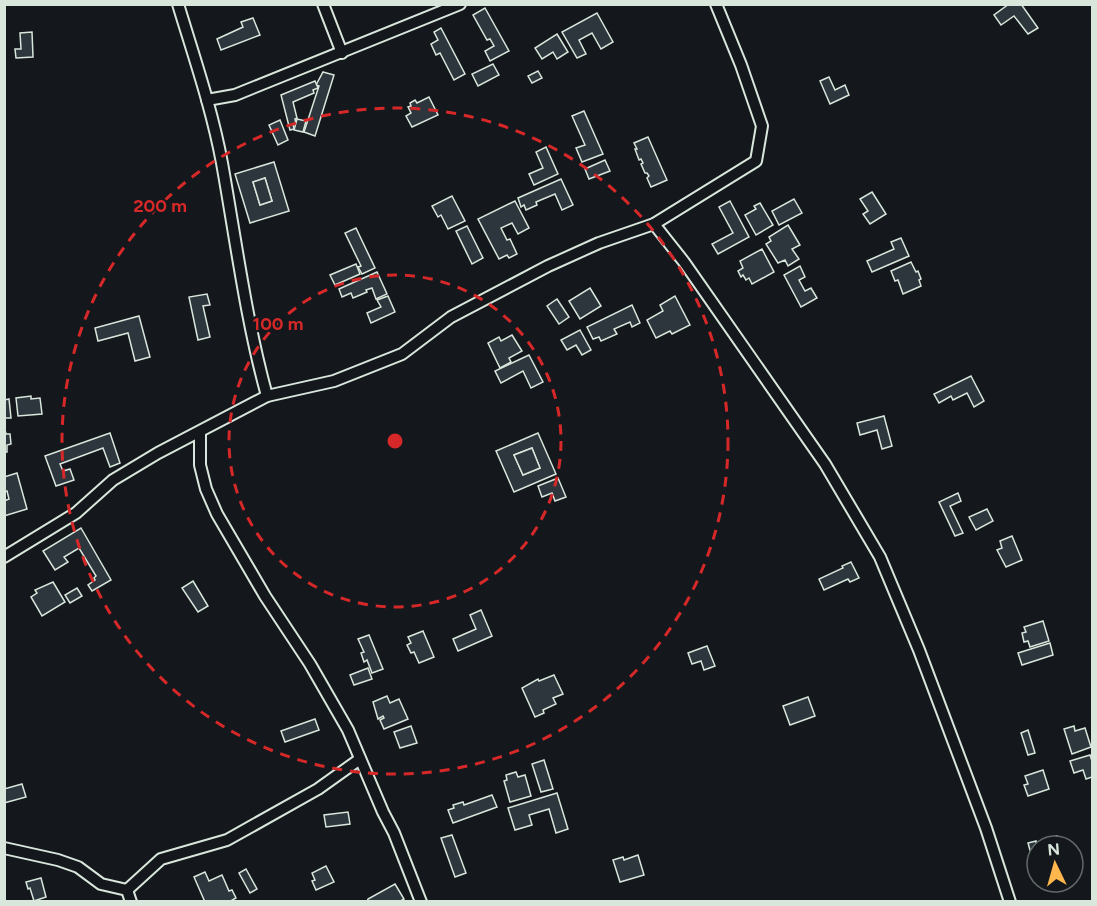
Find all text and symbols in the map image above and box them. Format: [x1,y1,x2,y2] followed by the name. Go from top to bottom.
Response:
[133,195,187,217] text: 200 m
[253,313,303,335] text: 100 m
[385,431,405,451] centre of rings
[1025,834,1085,894] north arrow
[1047,840,1061,860] text: N

